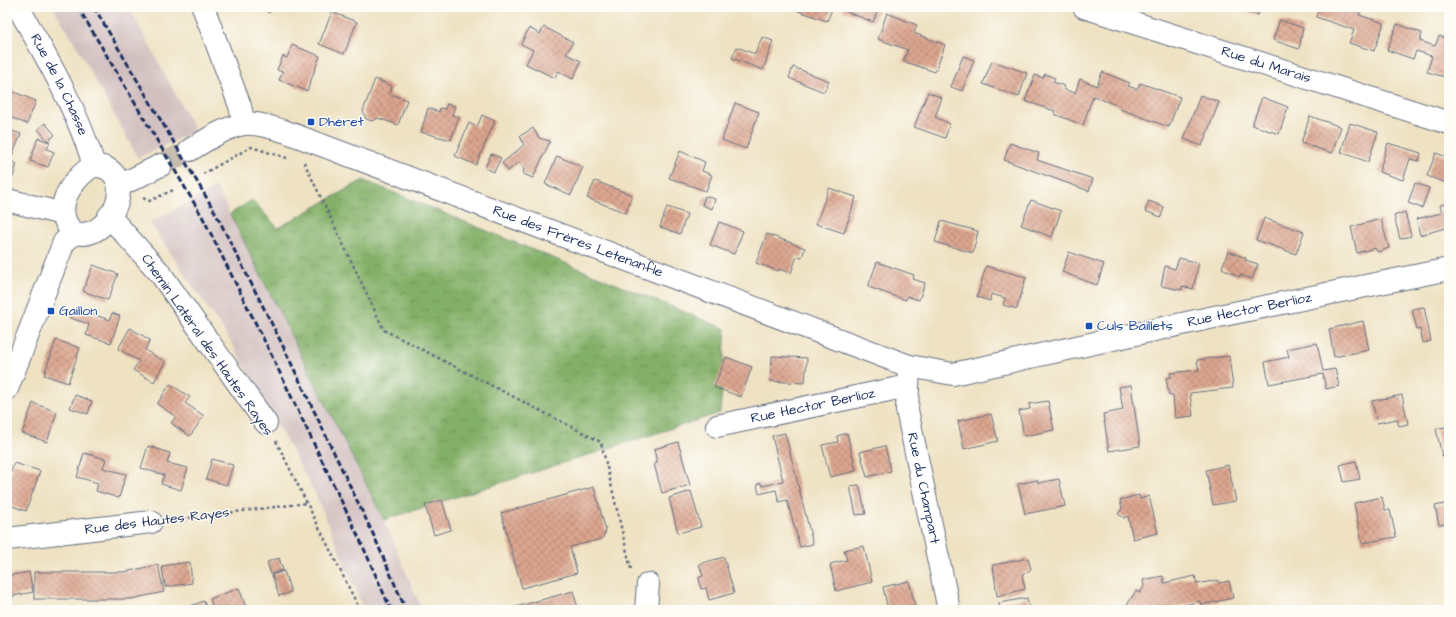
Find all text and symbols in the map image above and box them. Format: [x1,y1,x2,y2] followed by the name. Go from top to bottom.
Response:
[25,30,93,139] street label: Rue de la Chasse
[1219,41,1313,88] street label: Rue du Marais
[319,112,364,132] place label: Dhéret
[306,117,316,127] marker: Dhéret
[490,200,666,283] street label: Rue des Frères Letenanfle
[136,250,278,440] street label: Chemin Latéral des Hautes Rayes
[1186,287,1314,333] street label: Rue Hector Berlioz
[59,301,97,321] place label: Gaillon
[46,306,56,316] marker: Gaillon
[1097,316,1173,336] place label: Culs Baillets
[1084,321,1094,331] marker: Culs Baillets
[749,383,877,429] street label: Rue Hector Berlioz
[902,431,945,546] street label: Rue du Champart
[84,502,230,540] street label: Rue des Hautes Rayes

